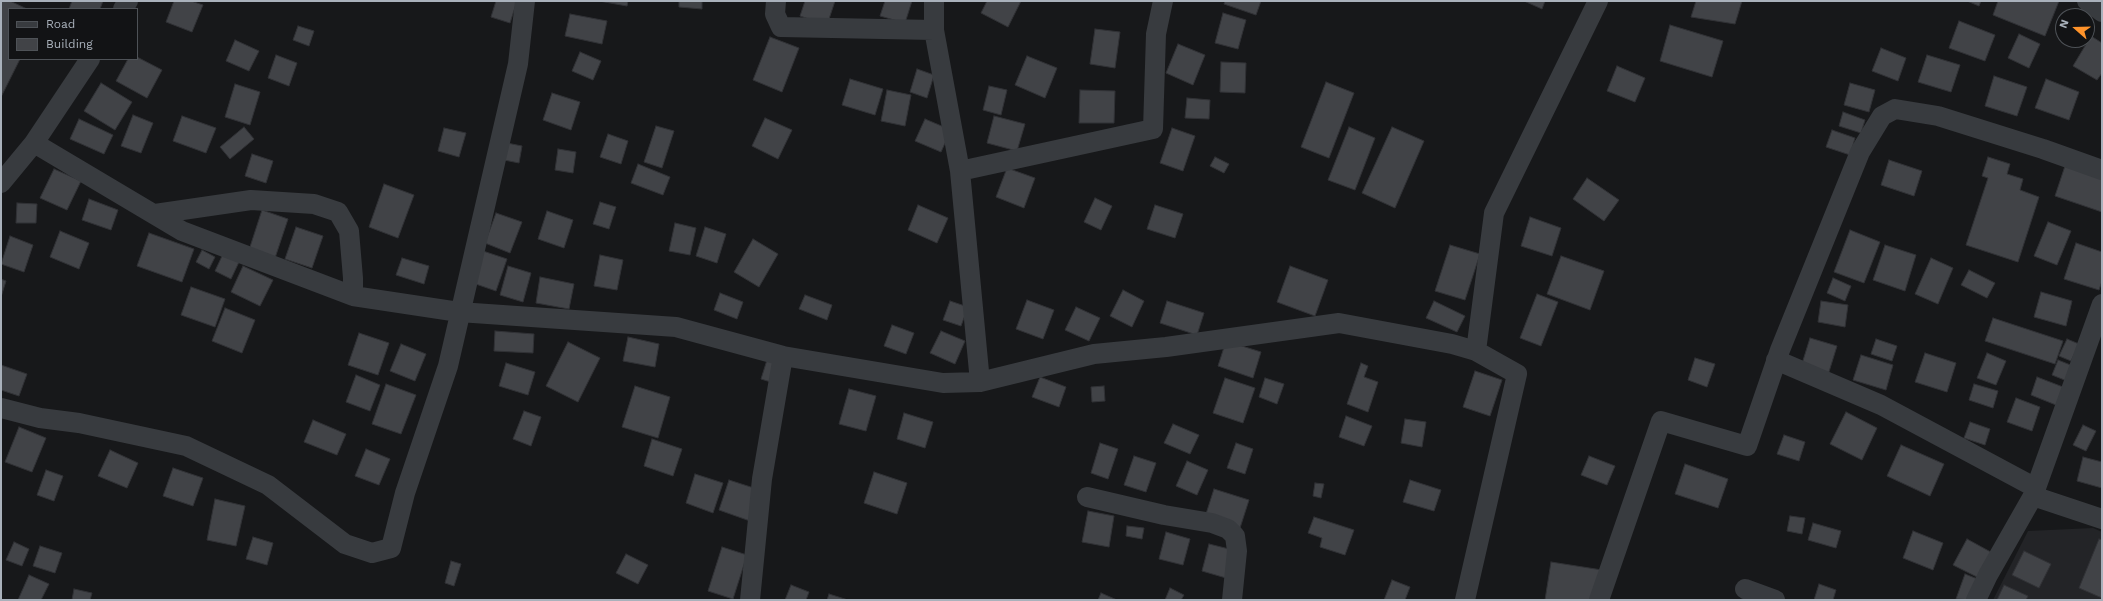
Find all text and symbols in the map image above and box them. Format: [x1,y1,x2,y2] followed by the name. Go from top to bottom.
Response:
[8,8,138,60] legend
[2055,8,2095,48] north arrow
[46,17,75,31] text: Road
[2057,18,2072,30] text: N
[46,37,93,51] text: Building

